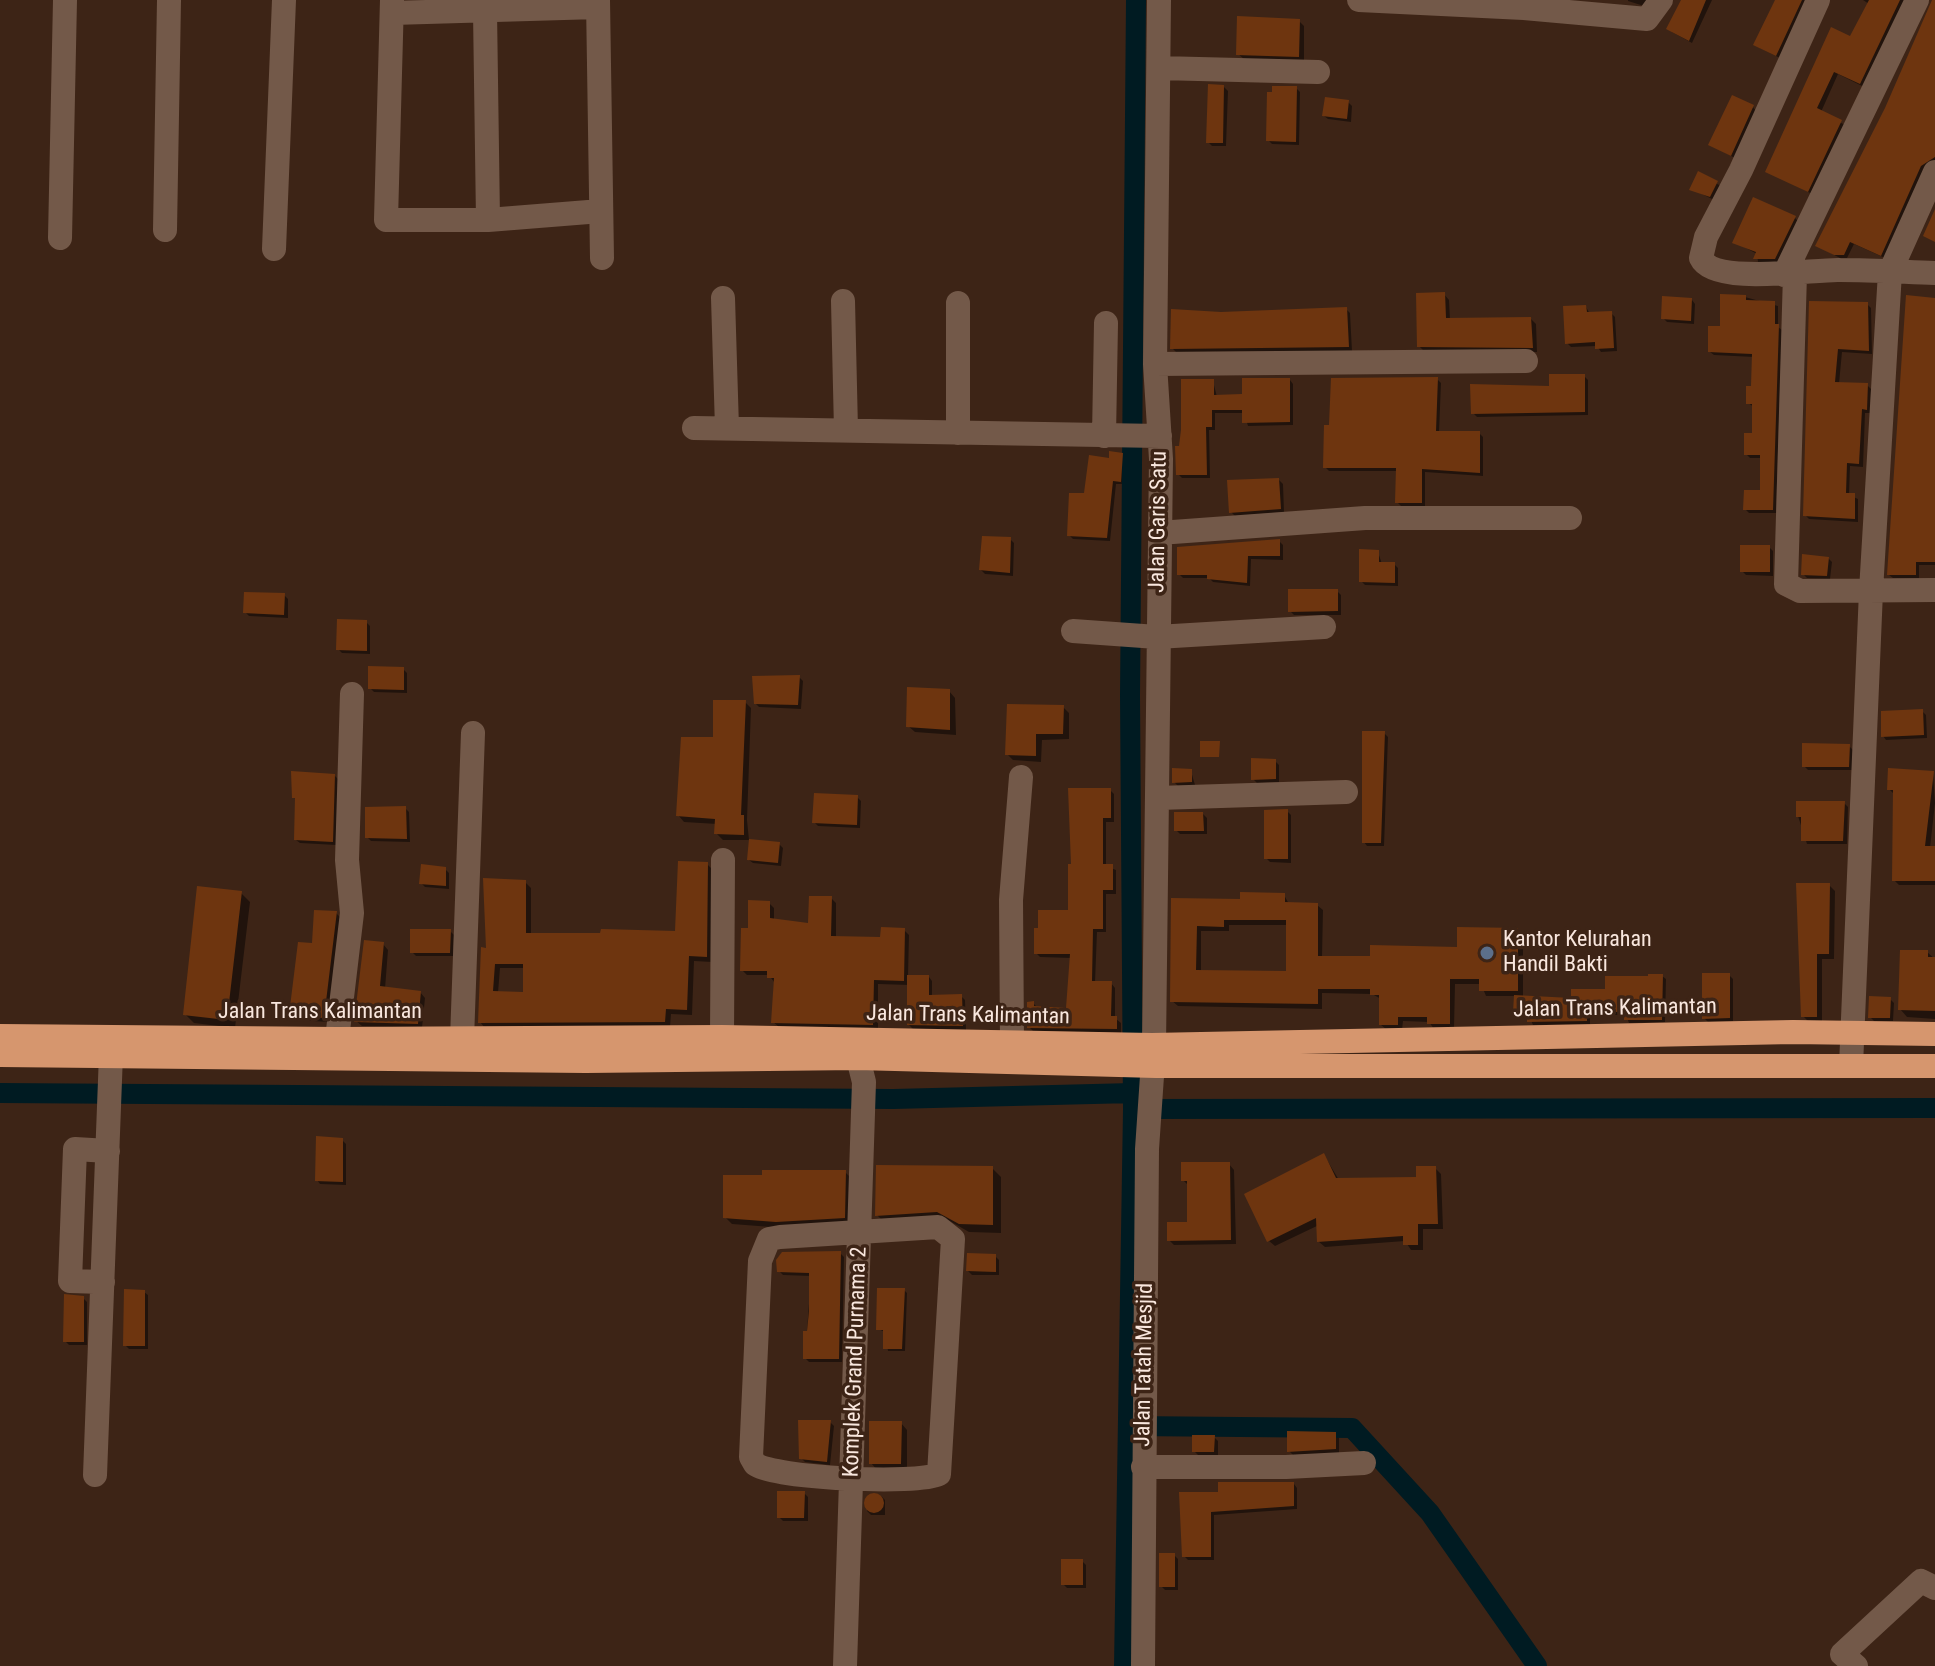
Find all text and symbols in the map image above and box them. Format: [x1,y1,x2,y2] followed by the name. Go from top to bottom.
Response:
[1145,451,1173,593] street label: Jalan Garis Satu
[1503,927,1652,978] place label: Kantor Kelurahan Handil Bakti
[1478,944,1496,962] marker: Kantor Kelurahan Handil Bakti
[1513,994,1717,1024] street label: Jalan Trans Kalimantan
[218,999,422,1025] street label: Jalan Trans Kalimantan
[866,1001,1070,1031] street label: Jalan Trans Kalimantan
[839,1246,873,1478] street label: Komplek Grand Purnama 2
[1130,1283,1160,1447] street label: Jalan Tatah Mesjid

